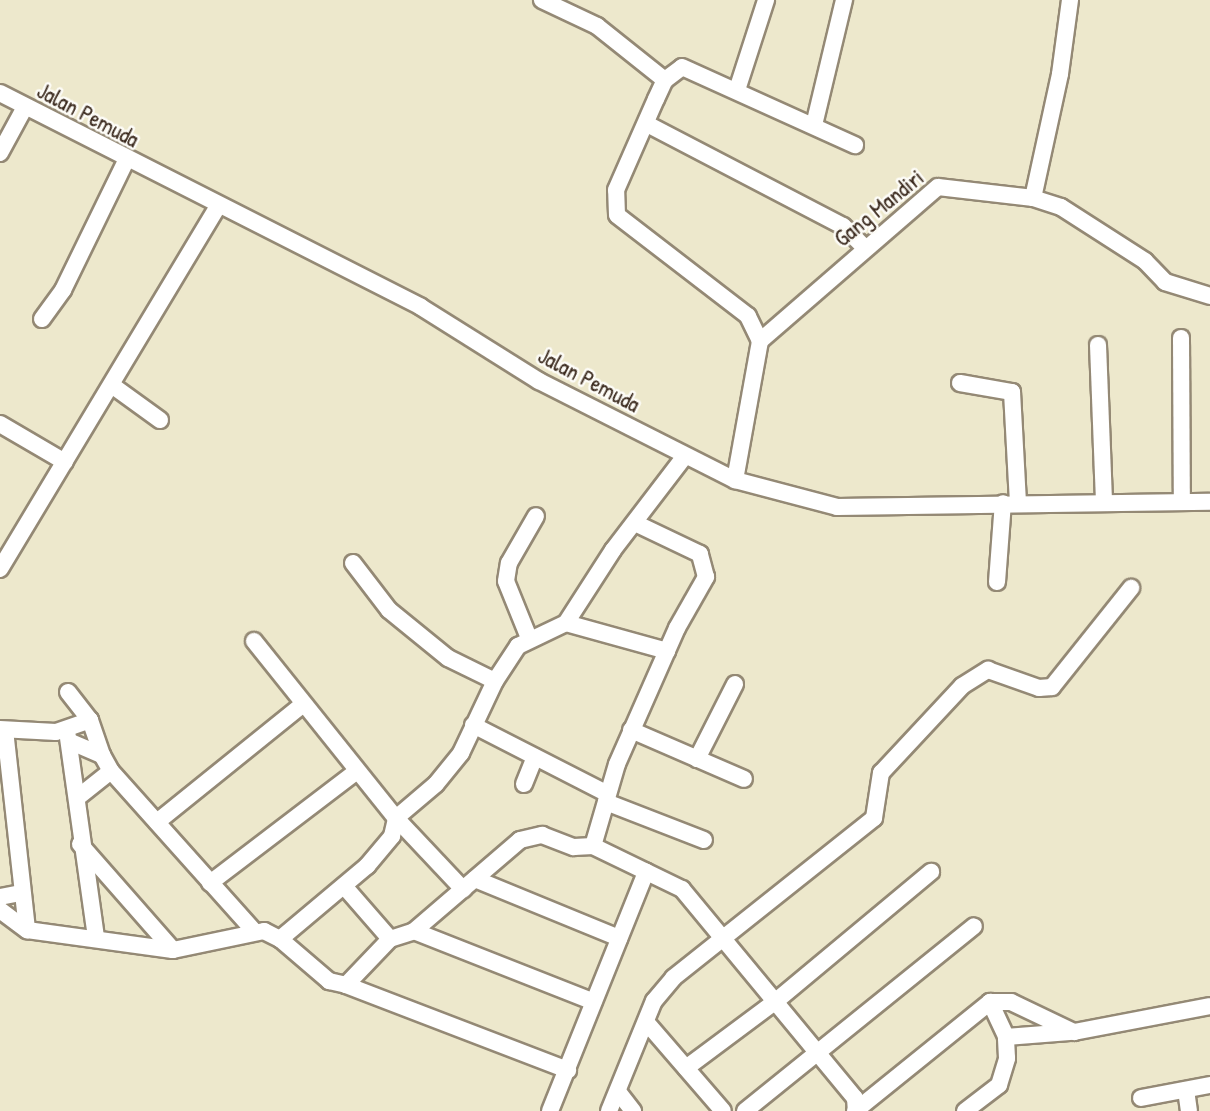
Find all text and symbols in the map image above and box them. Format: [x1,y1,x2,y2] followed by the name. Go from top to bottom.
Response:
[32,77,144,153] street label: Jalan Pemuda
[829,164,929,252] street label: Gang Mandiri
[533,342,645,418] street label: Jalan Pemuda

